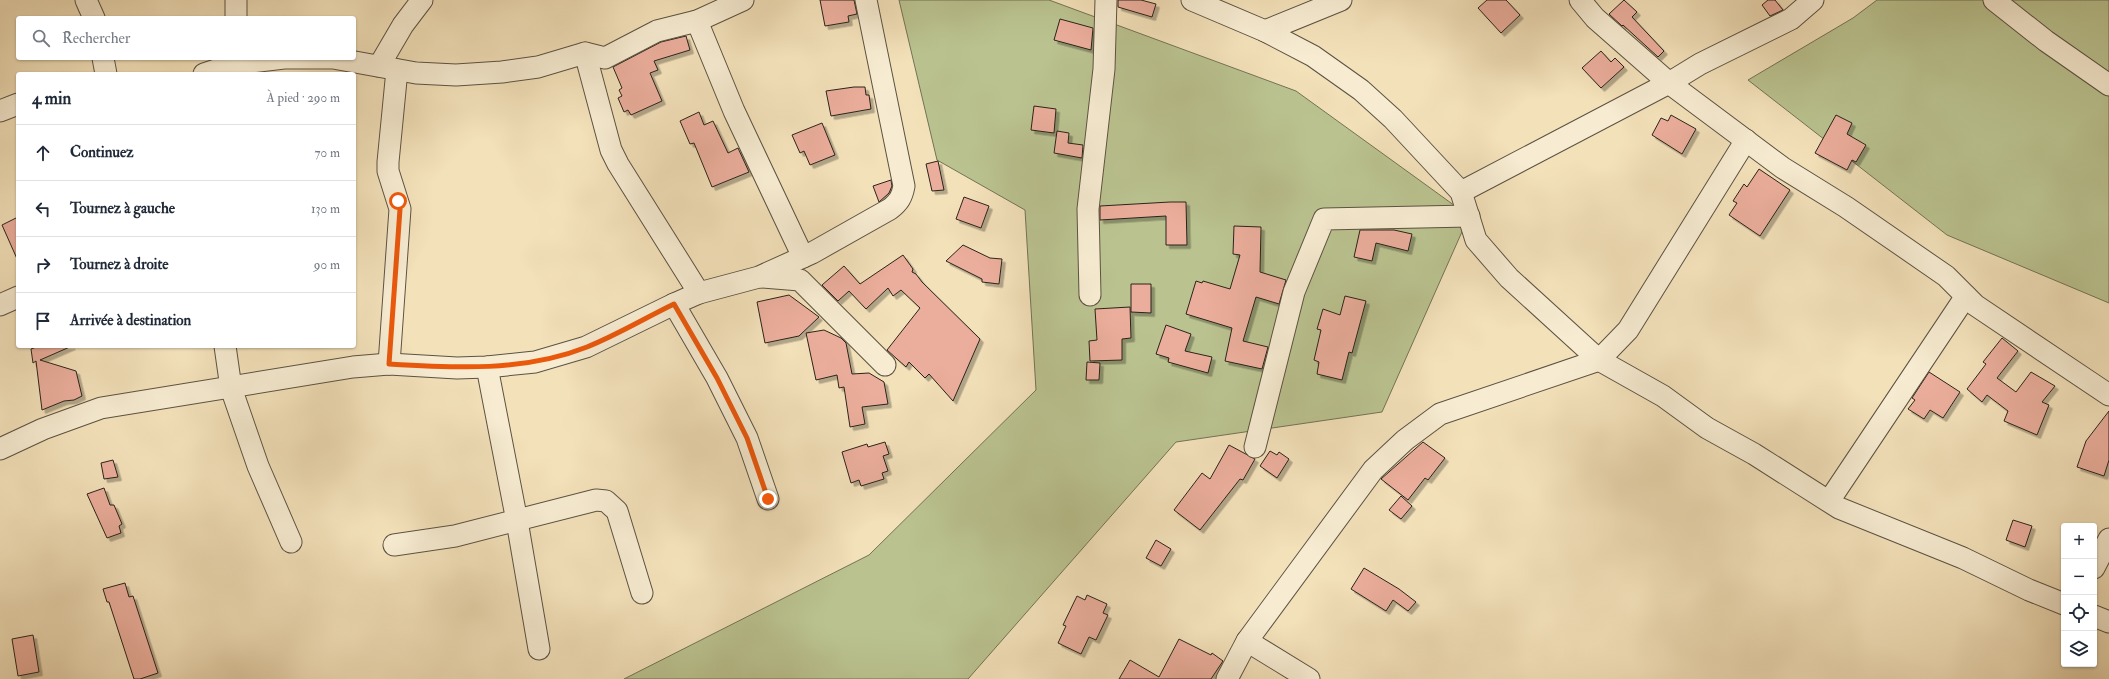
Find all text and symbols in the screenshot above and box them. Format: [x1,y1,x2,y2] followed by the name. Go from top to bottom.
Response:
[16,16,356,60] search box
[30,27,52,49] icon: search
[62,29,130,48] text: Rechercher
[32,88,71,109] text: 4 min
[267,90,340,106] text: À pied · 290 m
[32,142,54,164] icon: ahead
[70,143,134,162] text: Continuez
[315,145,340,161] text: 70 m
[389,192,407,210] route start
[32,198,54,220] icon: left
[70,199,175,218] text: Tournez à gauche
[311,201,340,217] text: 130 m
[32,254,54,276] icon: right
[70,255,169,274] text: Tournez à droite
[314,257,340,273] text: 90 m
[32,310,54,332] icon: arrive
[70,311,191,330] text: Arrivée à destination
[759,490,777,508] route end
[2061,523,2097,667] map controls
[2061,523,2097,559] button: +
[2061,559,2097,595] button: −
[2061,595,2097,631] button: locate
[2061,631,2097,667] button: layers

